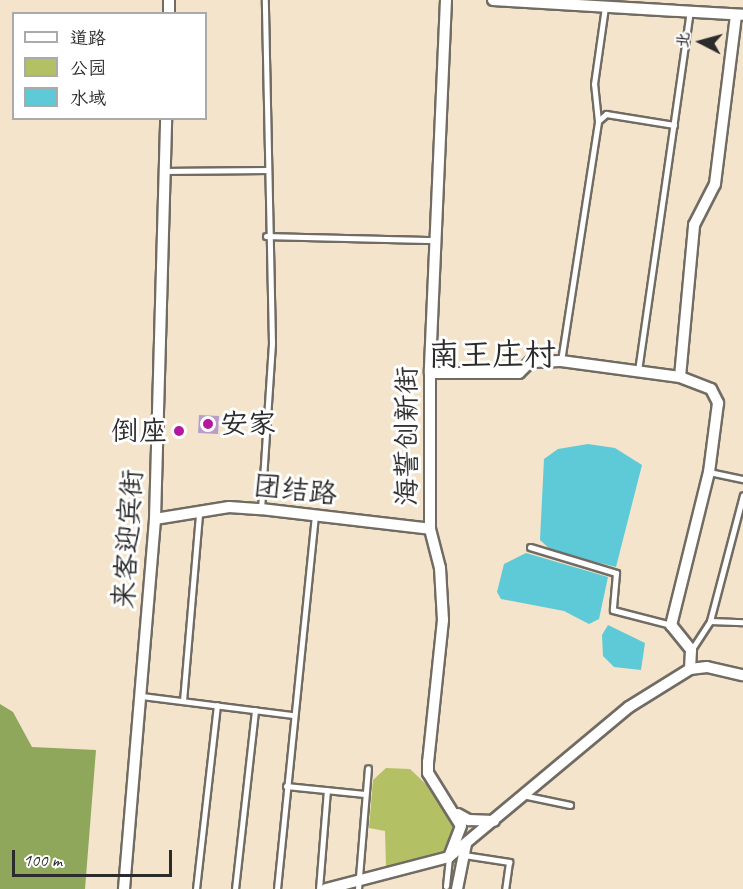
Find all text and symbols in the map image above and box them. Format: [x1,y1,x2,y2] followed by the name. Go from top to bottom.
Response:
[12,12,207,120] legend
[671,12,731,72] north arrow
[70,27,106,49] text: 道路
[672,31,694,49] text: 北
[70,57,106,79] text: 公园
[70,87,106,109] text: 水域
[428,336,556,374] district label: 南王庄村
[390,366,424,506] street label: 海誓创新街
[220,407,276,441] place label: 安家
[111,414,167,448] place label: 倒座
[201,417,215,431] marker: 安家
[172,424,186,438] marker: 倒座
[106,468,150,610] street label: 来客迎宾街
[251,469,339,511] street label: 团结路
[15,838,176,876] scale bar
[23,849,62,871] text: 100 m

